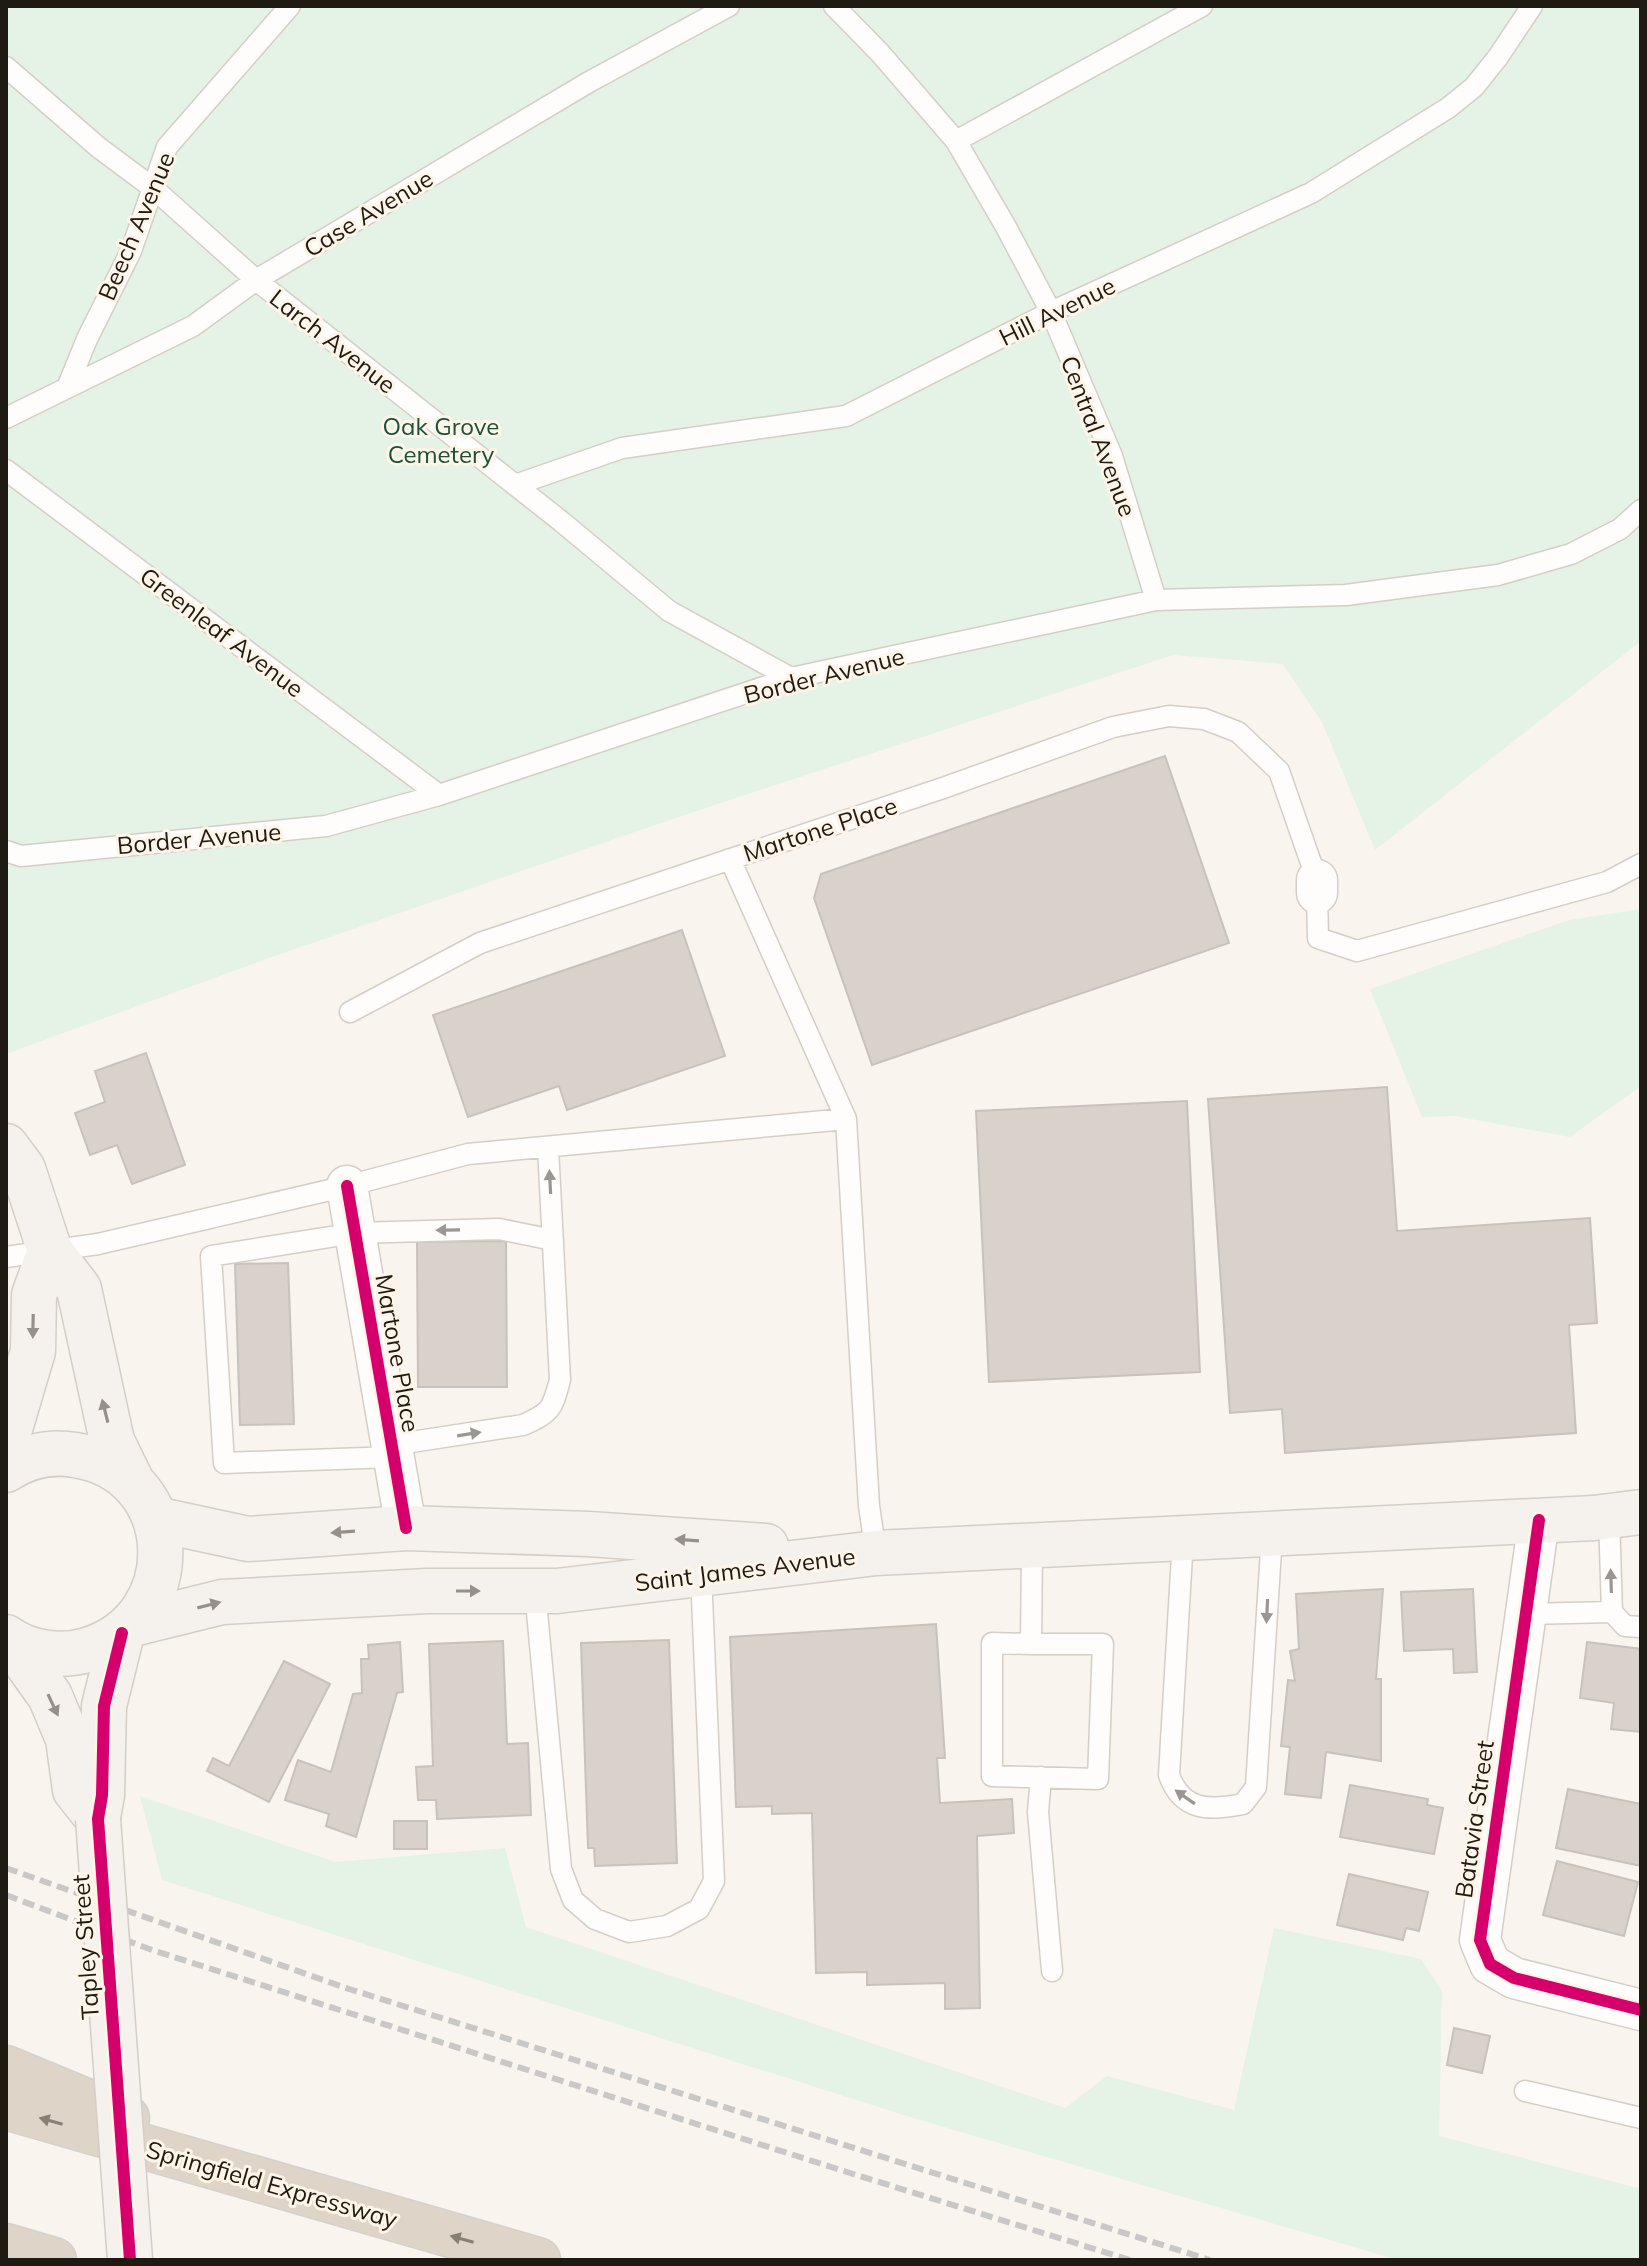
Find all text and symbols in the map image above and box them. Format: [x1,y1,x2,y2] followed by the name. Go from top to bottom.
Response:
[91,147,181,305] street label: Beech Avenue
[298,163,438,263] street label: Case Avenue
[994,270,1120,352] street label: Hill Avenue
[264,282,402,400] street label: Larch Avenue
[1055,351,1143,521] street label: Central Avenue
[383,411,499,469] park label: Oak Grove Cemetery
[134,561,310,703] street label: Greenleaf Avenue
[741,641,907,709] street label: Border Avenue
[739,790,901,868] street label: Martone Place
[116,816,282,860] street label: Border Avenue
[543,1169,556,1194] one-way arrow
[435,1224,460,1236] one-way arrow
[369,1272,427,1434] street label: Martone Place
[27,1314,39,1339] one-way arrow
[98,1399,111,1424] one-way arrow
[457,1427,482,1439] one-way arrow
[330,1526,355,1539] one-way arrow
[674,1533,699,1546] one-way arrow
[633,1541,857,1597] street label: Saint James Avenue
[1605,1568,1618,1593] one-way arrow
[456,1585,481,1597] one-way arrow
[196,1598,221,1611] one-way arrow
[1260,1599,1273,1624] one-way arrow
[46,1694,60,1717] one-way arrow
[1448,1738,1500,1900] street label: Batavia Street
[1174,1789,1196,1805] one-way arrow
[65,1873,105,2021] street label: Tapley Street
[39,2114,63,2127] one-way arrow
[143,2134,401,2234] street label: Springfield Expressway
[450,2232,474,2245] one-way arrow

